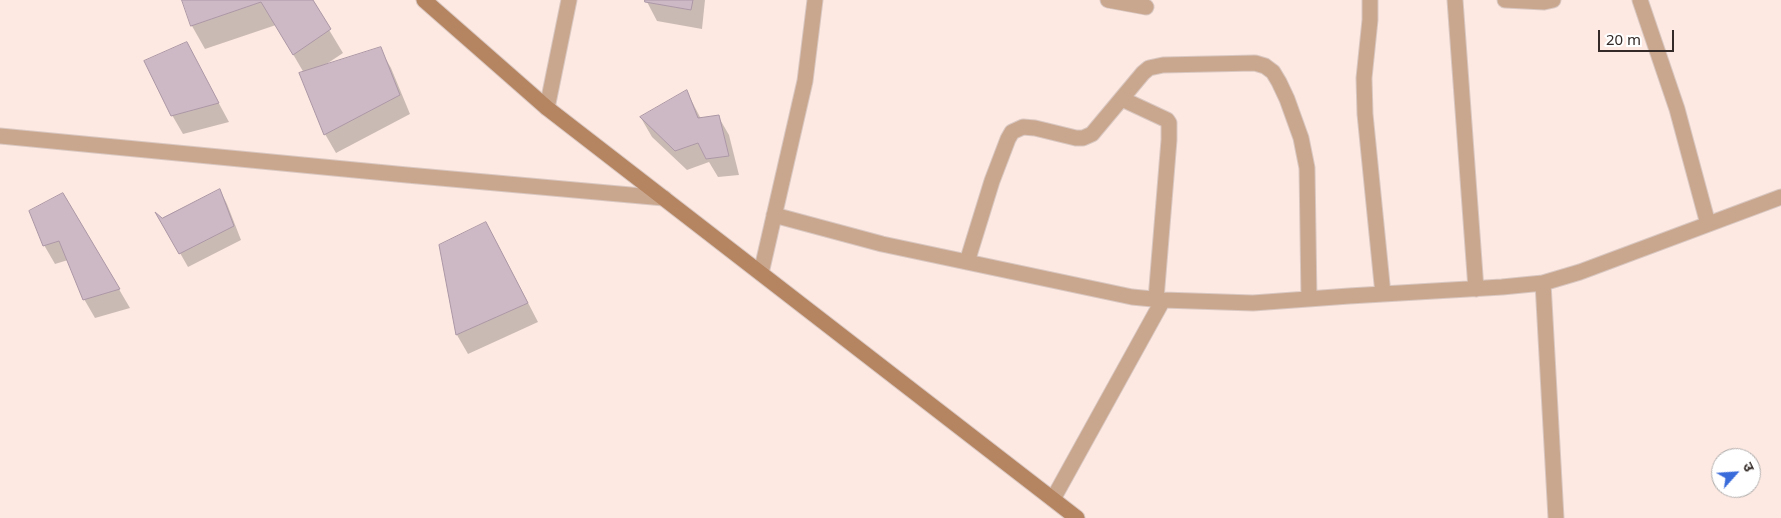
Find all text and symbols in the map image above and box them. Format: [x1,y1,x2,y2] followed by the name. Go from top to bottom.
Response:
[1601,20,1677,52] scale bar
[1606,29,1641,49] text: 20 m
[1711,448,1761,498] north arrow
[1739,459,1759,474] text: उ

